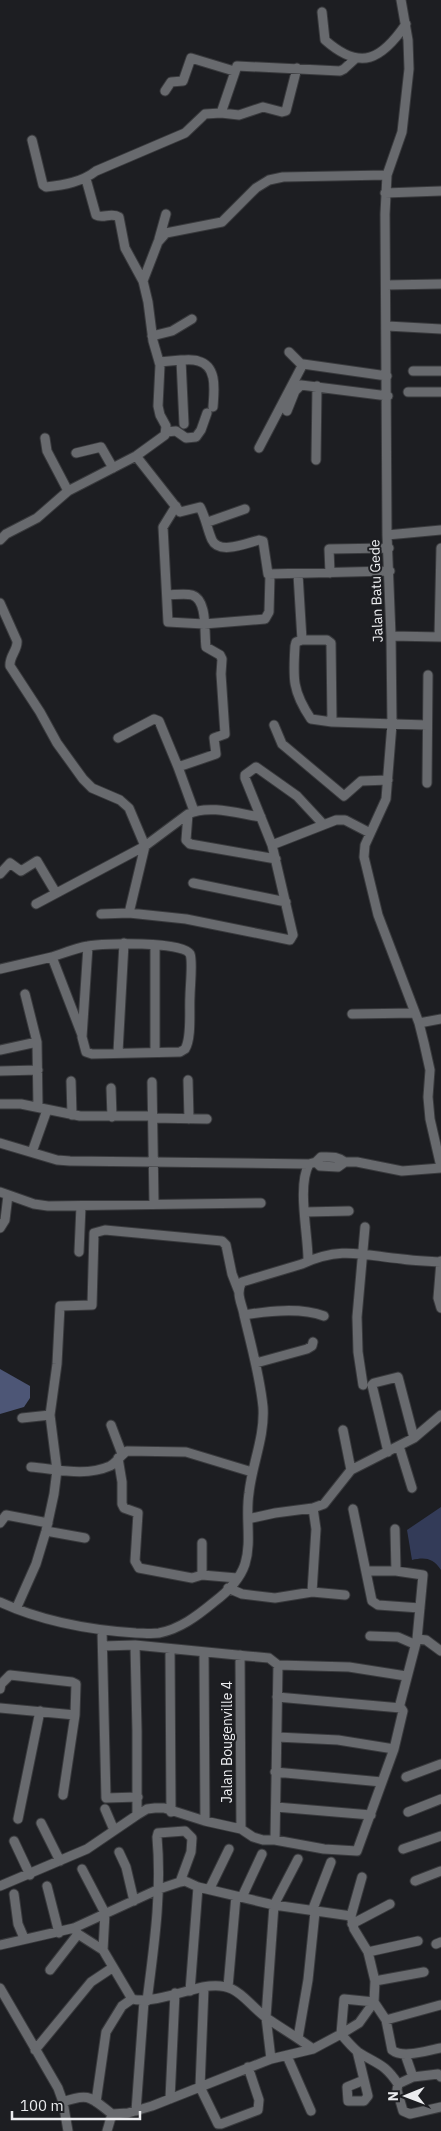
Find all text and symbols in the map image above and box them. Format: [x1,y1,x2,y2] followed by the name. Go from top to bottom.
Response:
[365,539,387,643] street label: Jalan Batu Gede
[218,1681,236,1803] street label: Jalan Bougenville 4
[381,2071,431,2121] north arrow
[12,2088,140,2120] scale bar
[384,2091,402,2101] text: N
[20,2096,64,2115] text: 100 m

